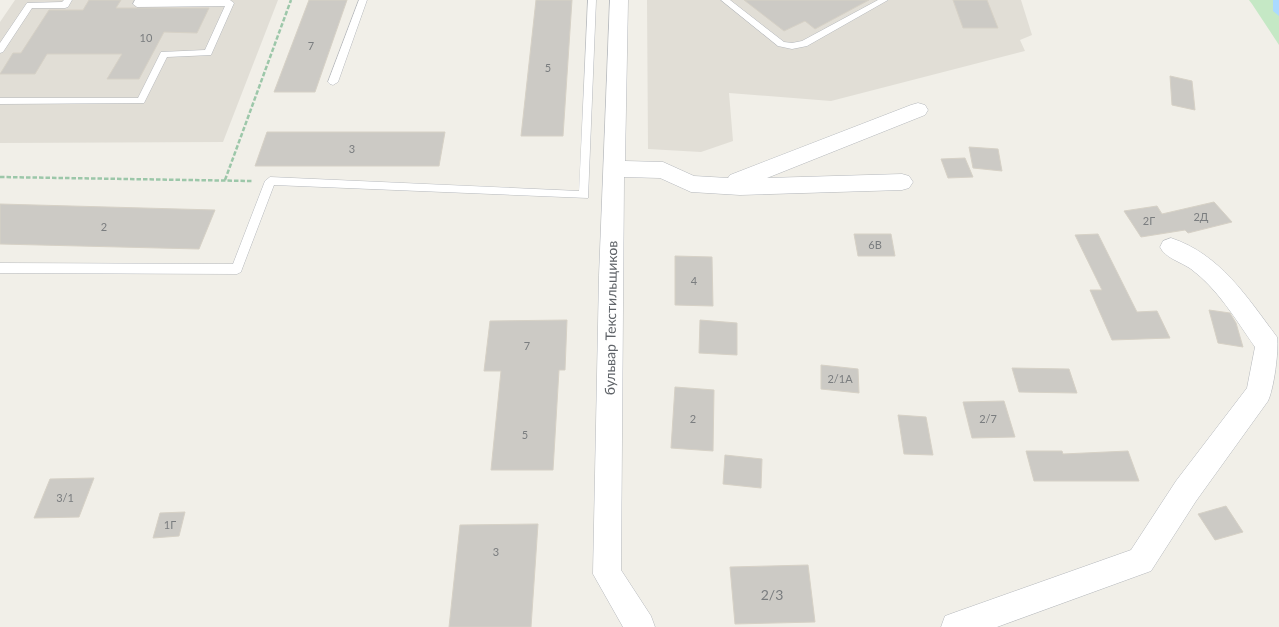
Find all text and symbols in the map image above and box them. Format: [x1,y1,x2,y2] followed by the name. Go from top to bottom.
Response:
[140,31,153,44] house number: 10
[308,39,314,52] house number: 7
[545,61,551,74] house number: 5
[349,142,355,155] house number: 3
[1193,210,1209,223] house number: 2Д
[1143,214,1155,227] house number: 2Г
[101,220,107,233] house number: 2
[868,238,882,251] house number: 6В
[601,241,620,395] street label: бульвар Текстильщиков
[691,274,698,287] house number: 4
[524,339,530,352] house number: 7
[827,372,853,385] house number: 2/1А
[690,412,696,425] house number: 2
[979,412,997,425] house number: 2/7
[522,428,528,441] house number: 5
[56,491,74,504] house number: 3/1
[164,518,176,531] house number: 1Г
[493,545,499,558] house number: 3
[761,586,783,603] house number: 2/3

